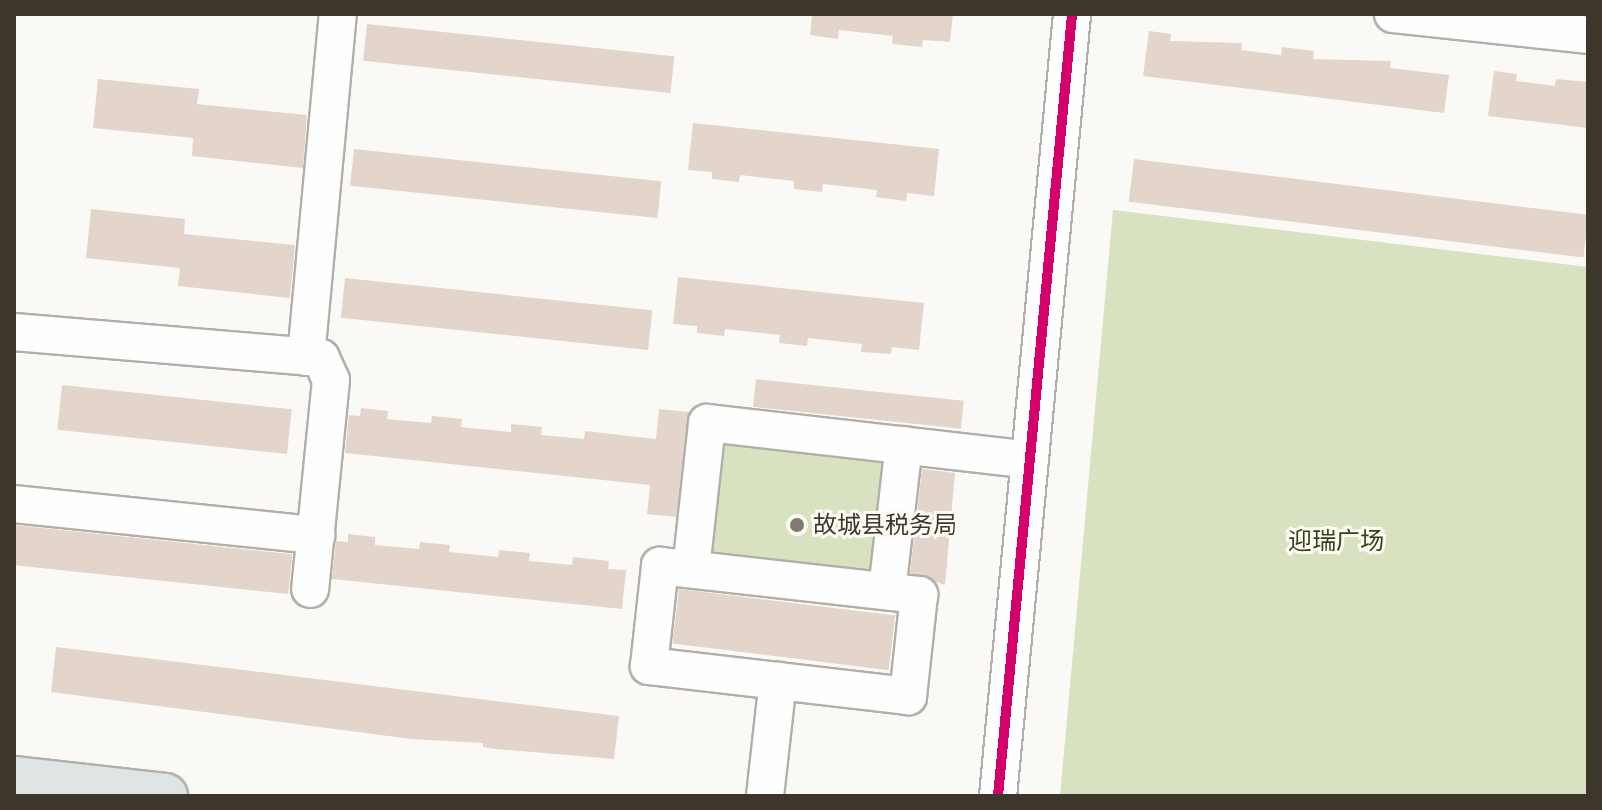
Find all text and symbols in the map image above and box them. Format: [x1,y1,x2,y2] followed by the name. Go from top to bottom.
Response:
[813,511,957,539] place label: 故城县税务局
[788,516,806,534] marker: 故城县税务局
[1288,527,1384,555] park label: 迎瑞广场

